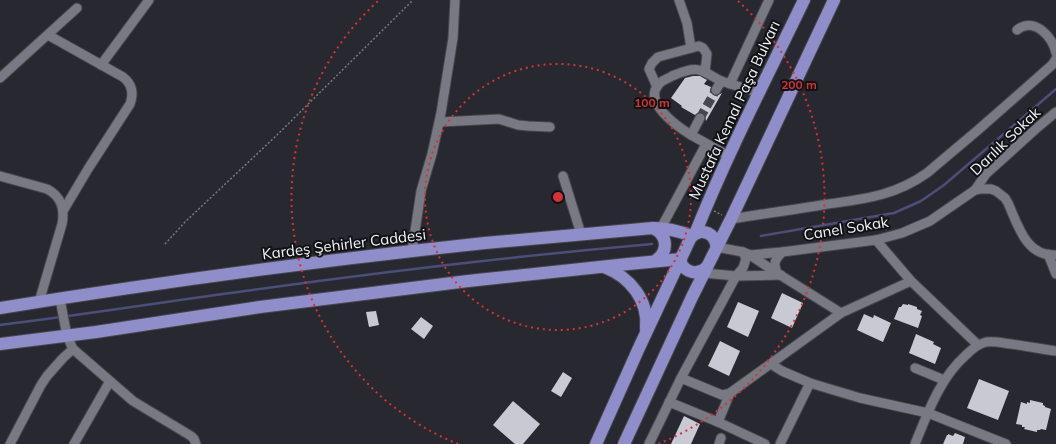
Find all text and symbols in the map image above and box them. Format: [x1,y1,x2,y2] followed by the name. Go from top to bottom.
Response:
[684,18,784,202] street label: Mustafa Kemal Paşa Bulvarı
[781,77,817,92] text: 200 m
[634,95,670,110] text: 100 m
[966,103,1044,179] street label: Darılık Sokak
[551,190,565,204] centre of rings
[802,212,890,244] street label: Canel Sokak
[261,225,427,263] street label: Kardeş Şehirler Caddesi

